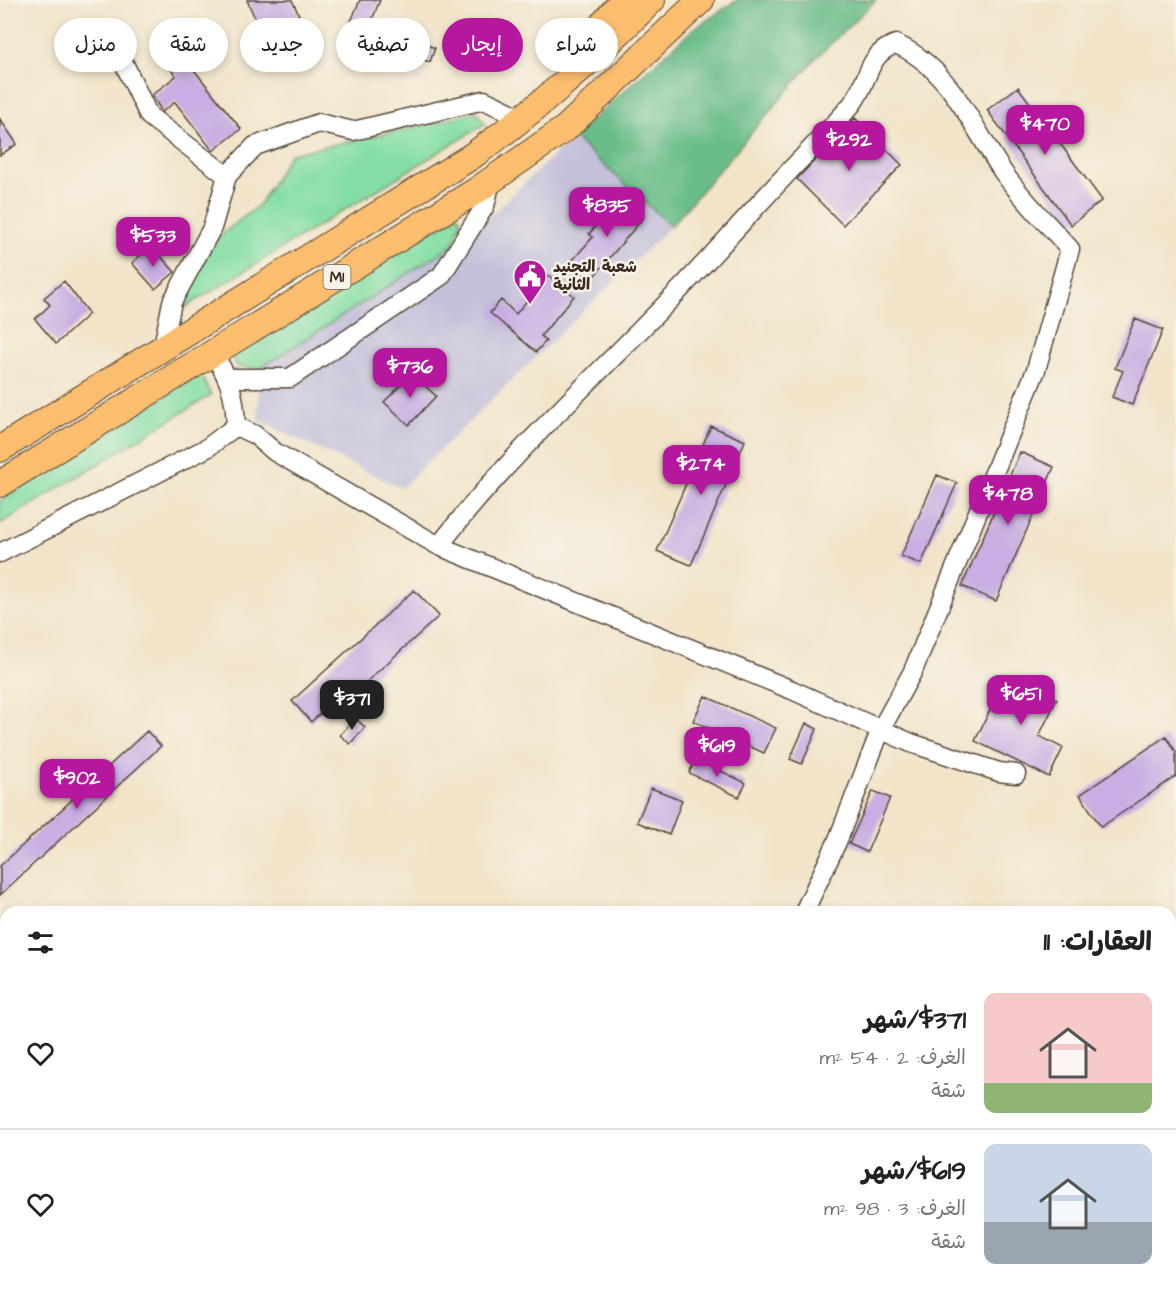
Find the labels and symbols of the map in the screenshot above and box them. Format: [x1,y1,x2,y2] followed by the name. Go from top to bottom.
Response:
[1009,105,1081,156] pin: $470
[813,121,885,172] pin: $292
[571,187,643,238] pin: $835
[117,217,189,268] pin: $533
[553,256,637,296] place label: شعبة التجنيد الثانية
[512,258,548,305] public building icon: شعبة التجنيد الثانية
[324,265,350,289] road number: M1
[374,348,446,399] pin: $736
[665,445,737,496] pin: $274
[972,475,1044,526] pin: $478
[985,675,1057,726] pin: $651
[316,680,388,731] pin: $371
[681,727,753,778] pin: $619
[41,759,113,810] pin: $902

